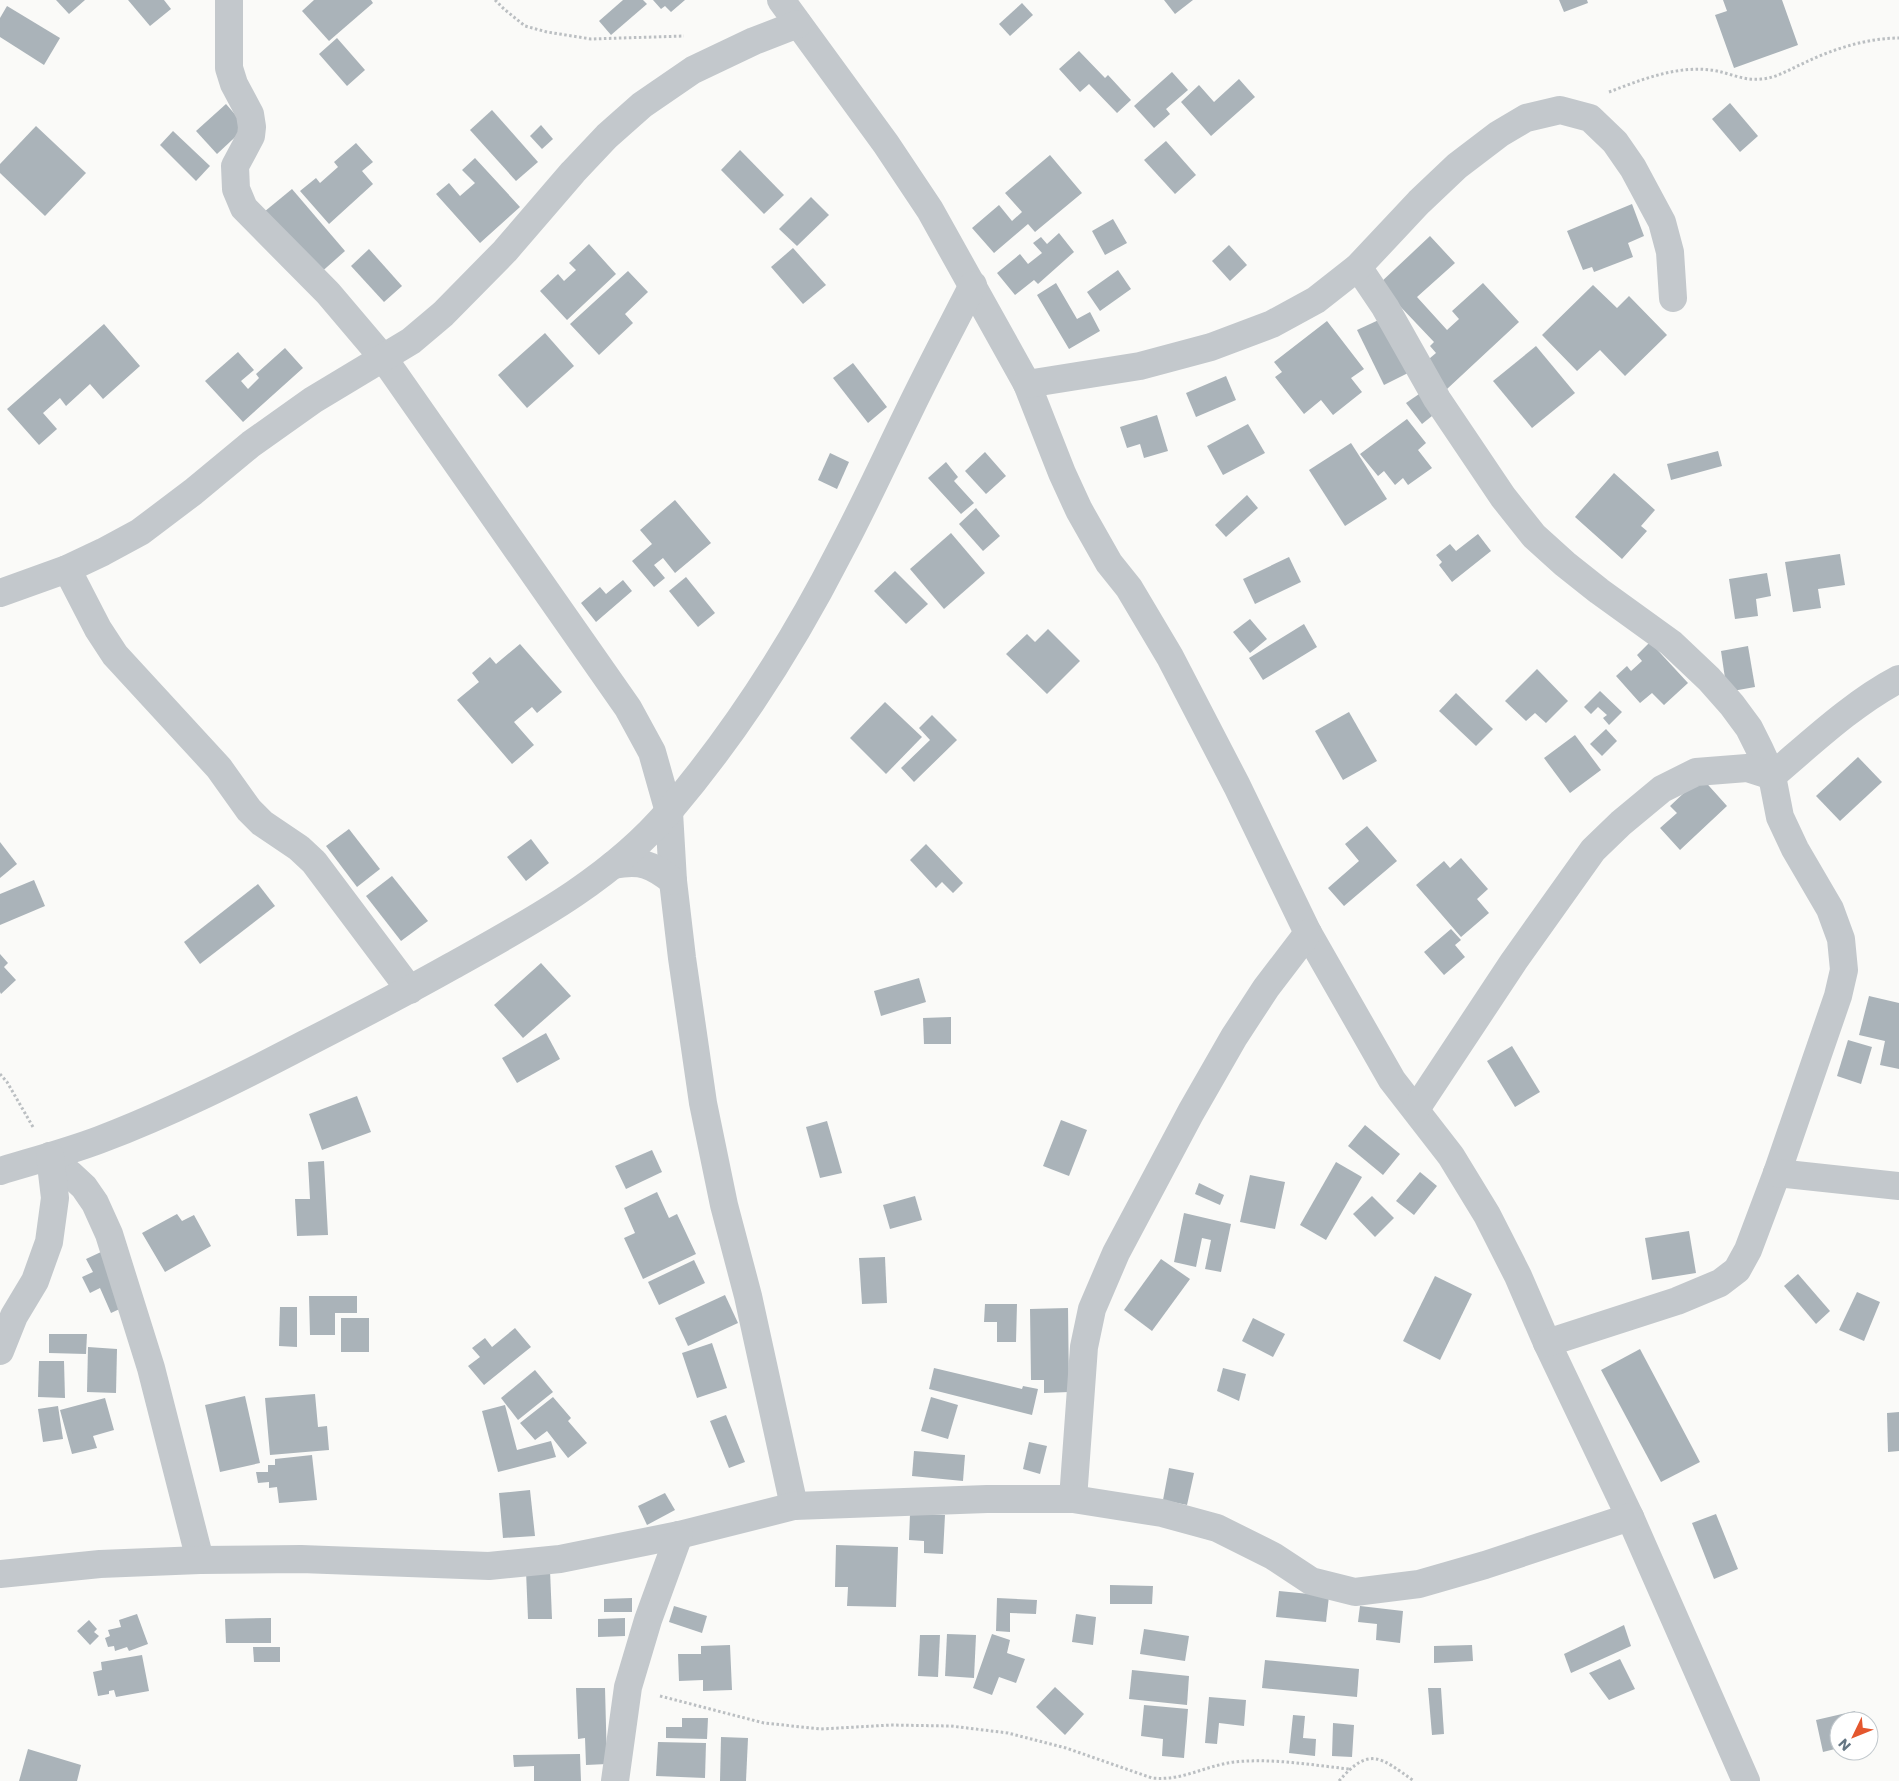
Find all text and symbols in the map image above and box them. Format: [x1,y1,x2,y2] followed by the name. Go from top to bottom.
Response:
[1829,1711,1879,1761] north arrow
[1834,1734,1855,1756] text: N

